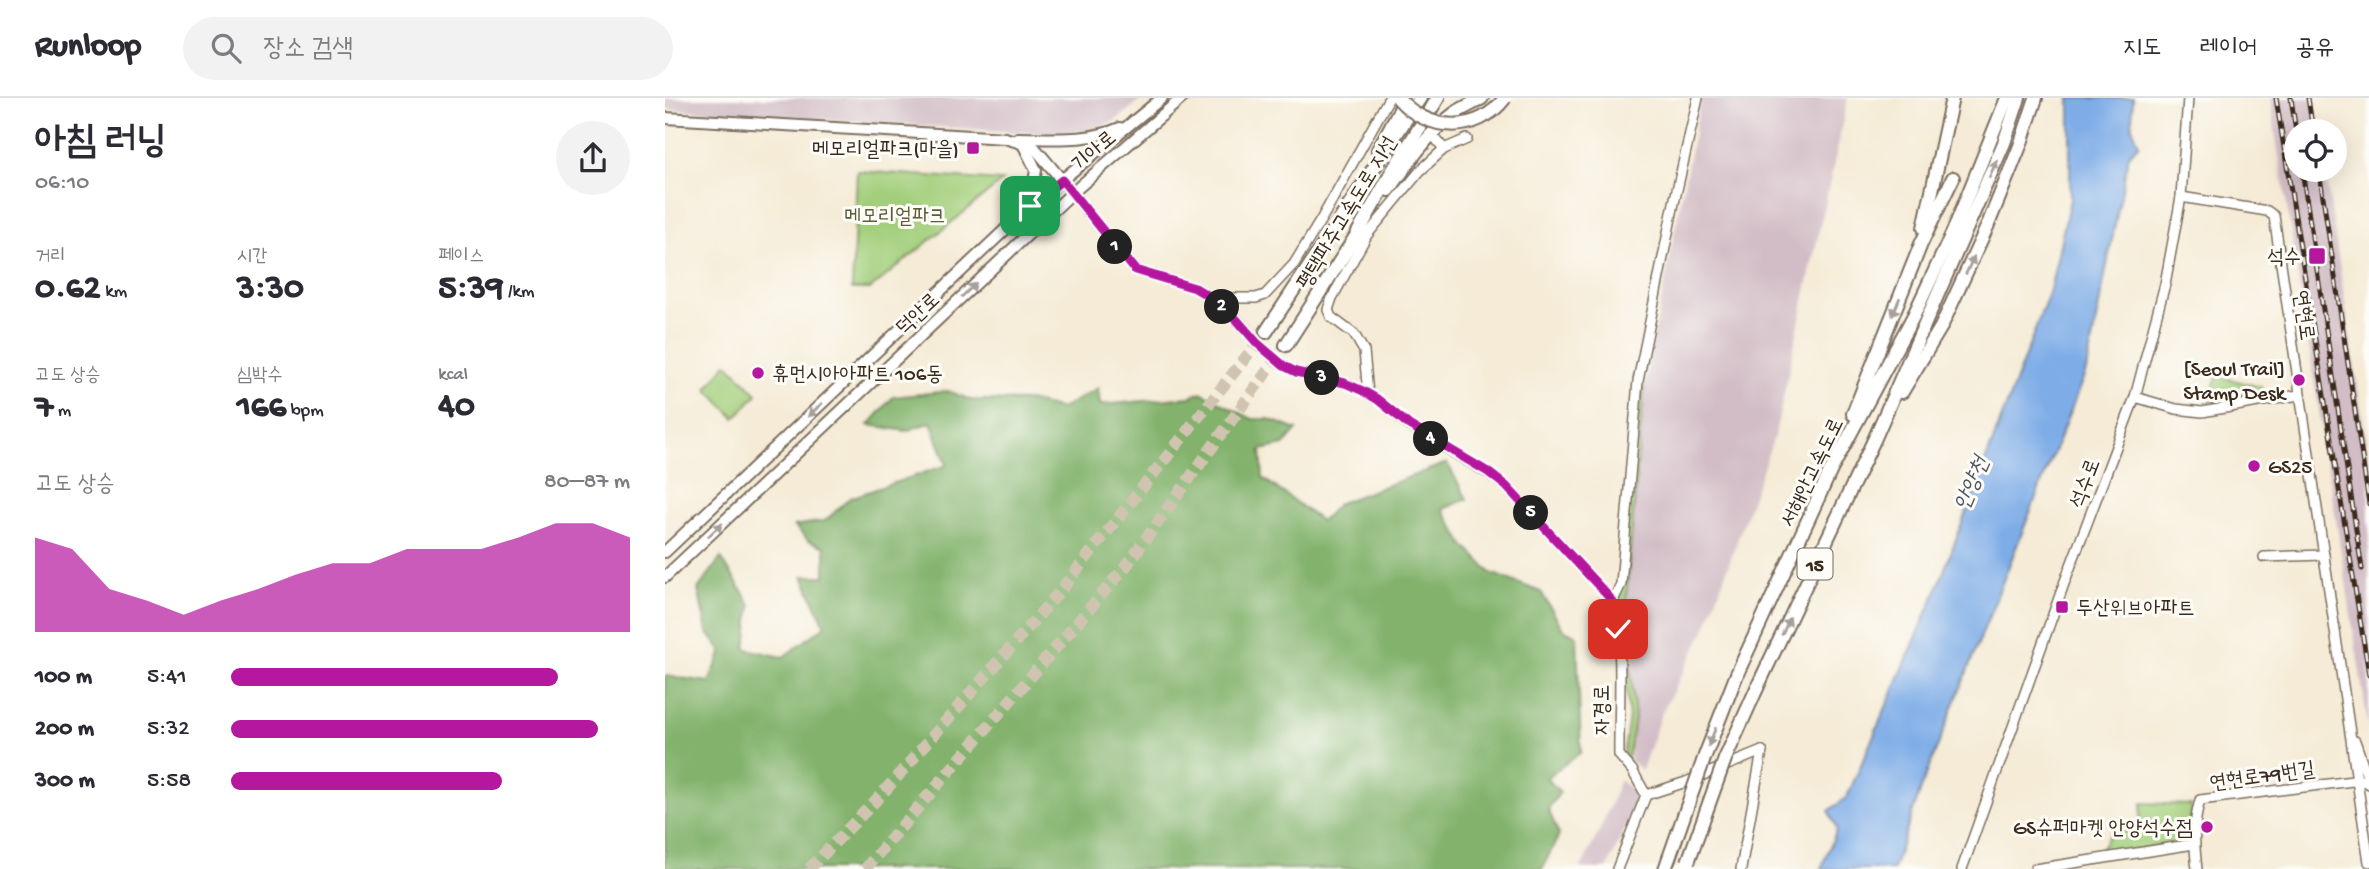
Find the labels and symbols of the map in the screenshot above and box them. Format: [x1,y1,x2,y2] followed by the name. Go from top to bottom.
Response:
[1068,127,1123,179] street label: 기아로
[1293,132,1405,295] street label: 평택파주고속도로 지선
[812,139,959,164] place label: 메모리얼파크(마을)
[965,140,981,156] marker: 메모리얼파크(마을)
[1987,159,1999,179] one-way arrow
[1000,176,1060,236] pin
[844,206,946,231] park label: 메모리얼파크
[1098,230,1133,264] pin: 1
[2307,246,2327,266] marker: 석수
[2267,247,2301,272] place label: 석수
[1964,255,1976,275] one-way arrow
[960,282,978,298] one-way arrow
[892,289,946,342] street label: 덕안로
[2286,289,2317,342] street label: 연현로
[1205,290,1239,325] pin: 2
[1890,297,1901,318] one-way arrow
[2183,359,2288,408] place label: [Seoul Trail] Stamp Desk
[1305,360,1339,396] pin: 3
[772,363,943,389] place label: 휴먼시아아파트 106동
[750,365,766,381] marker: 휴먼시아아파트 106동
[2291,372,2307,388] marker: [Seoul Trail] Stamp Desk
[806,402,823,419] one-way arrow
[1776,414,1851,532] street label: 서해안고속도로
[1413,422,1449,456] pin: 4
[1950,451,1997,515] water label: 안양천
[2067,456,2108,512] street label: 석수로
[2268,457,2312,482] place label: GS25
[2246,458,2262,474] marker: GS25
[1513,496,1549,530] pin: 5
[706,523,723,539] one-way arrow
[1797,548,1833,579] road number: 15
[2076,598,2194,623] place label: 두산위브아파트
[1588,599,1648,659] pin
[2054,599,2070,615] marker: 두산위브아파트
[1780,616,1792,636] one-way arrow
[1592,685,1617,735] street label: 자경로
[1707,727,1718,748] one-way arrow
[2208,759,2317,798] street label: 연현로79번길
[2013,818,2193,843] place label: GS슈퍼마켓 안양석수점
[2199,819,2215,835] marker: GS슈퍼마켓 안양석수점

